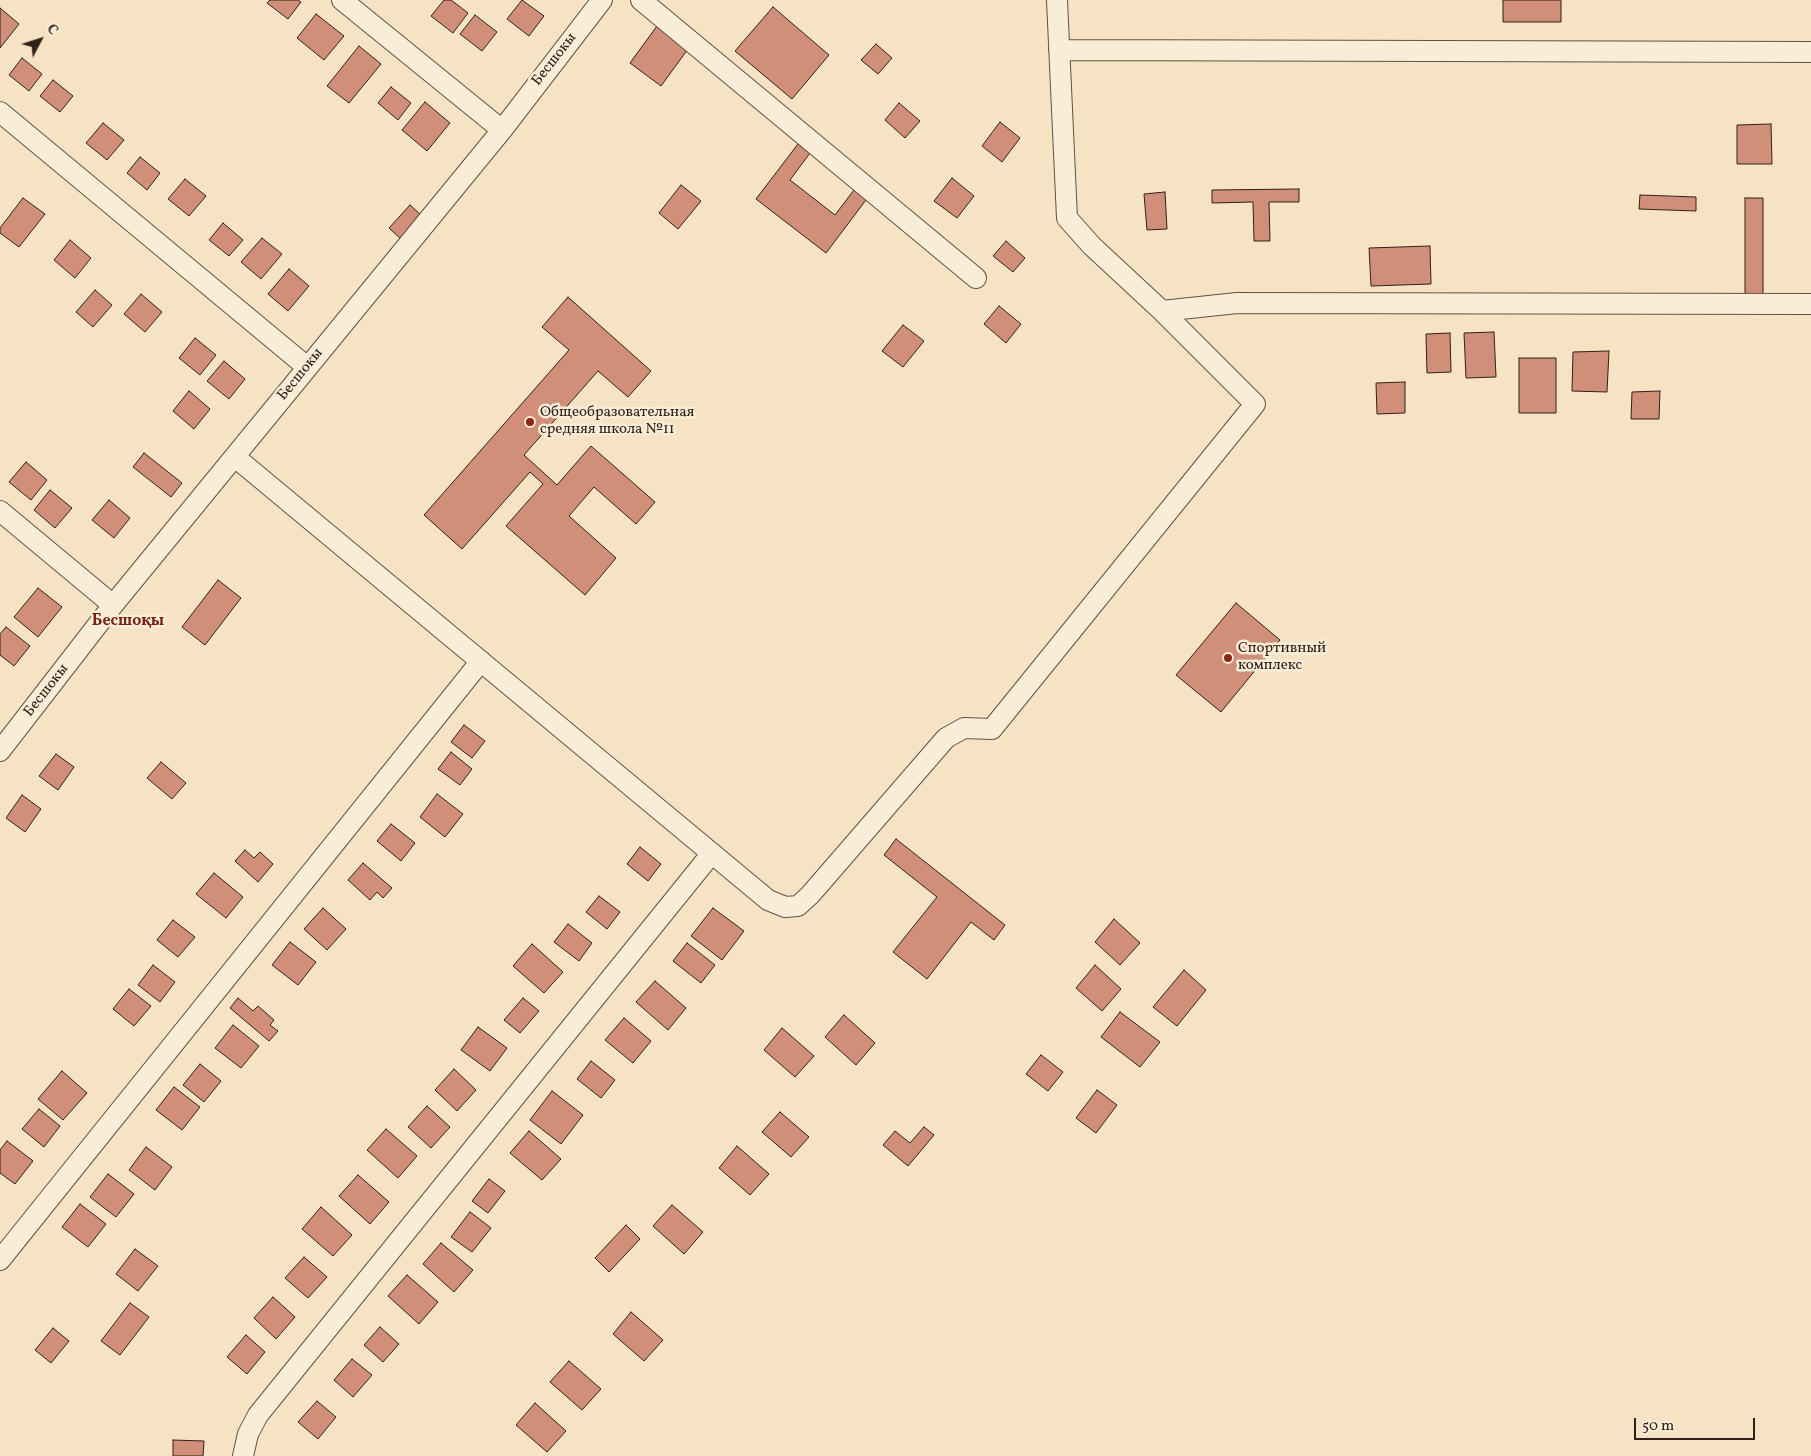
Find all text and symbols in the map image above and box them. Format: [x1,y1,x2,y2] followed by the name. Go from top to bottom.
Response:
[15,15,65,65] north arrow
[42,20,62,40] text: С
[529,30,581,90] street label: Бесшокы
[274,345,328,405] street label: Бесшокы
[540,404,694,439] place label: Общеобразовательная средняя школа №11
[524,416,536,428] marker: Общеобразовательная средняя школа №11
[92,612,164,632] district label: Бесшоқы
[1238,640,1326,675] place label: Спортивный комплекс
[1222,652,1234,664] marker: Спортивный комплекс
[21,661,73,721] street label: Бесшокы
[1636,1408,1757,1440] scale bar
[1642,1416,1674,1437] text: 50 m

